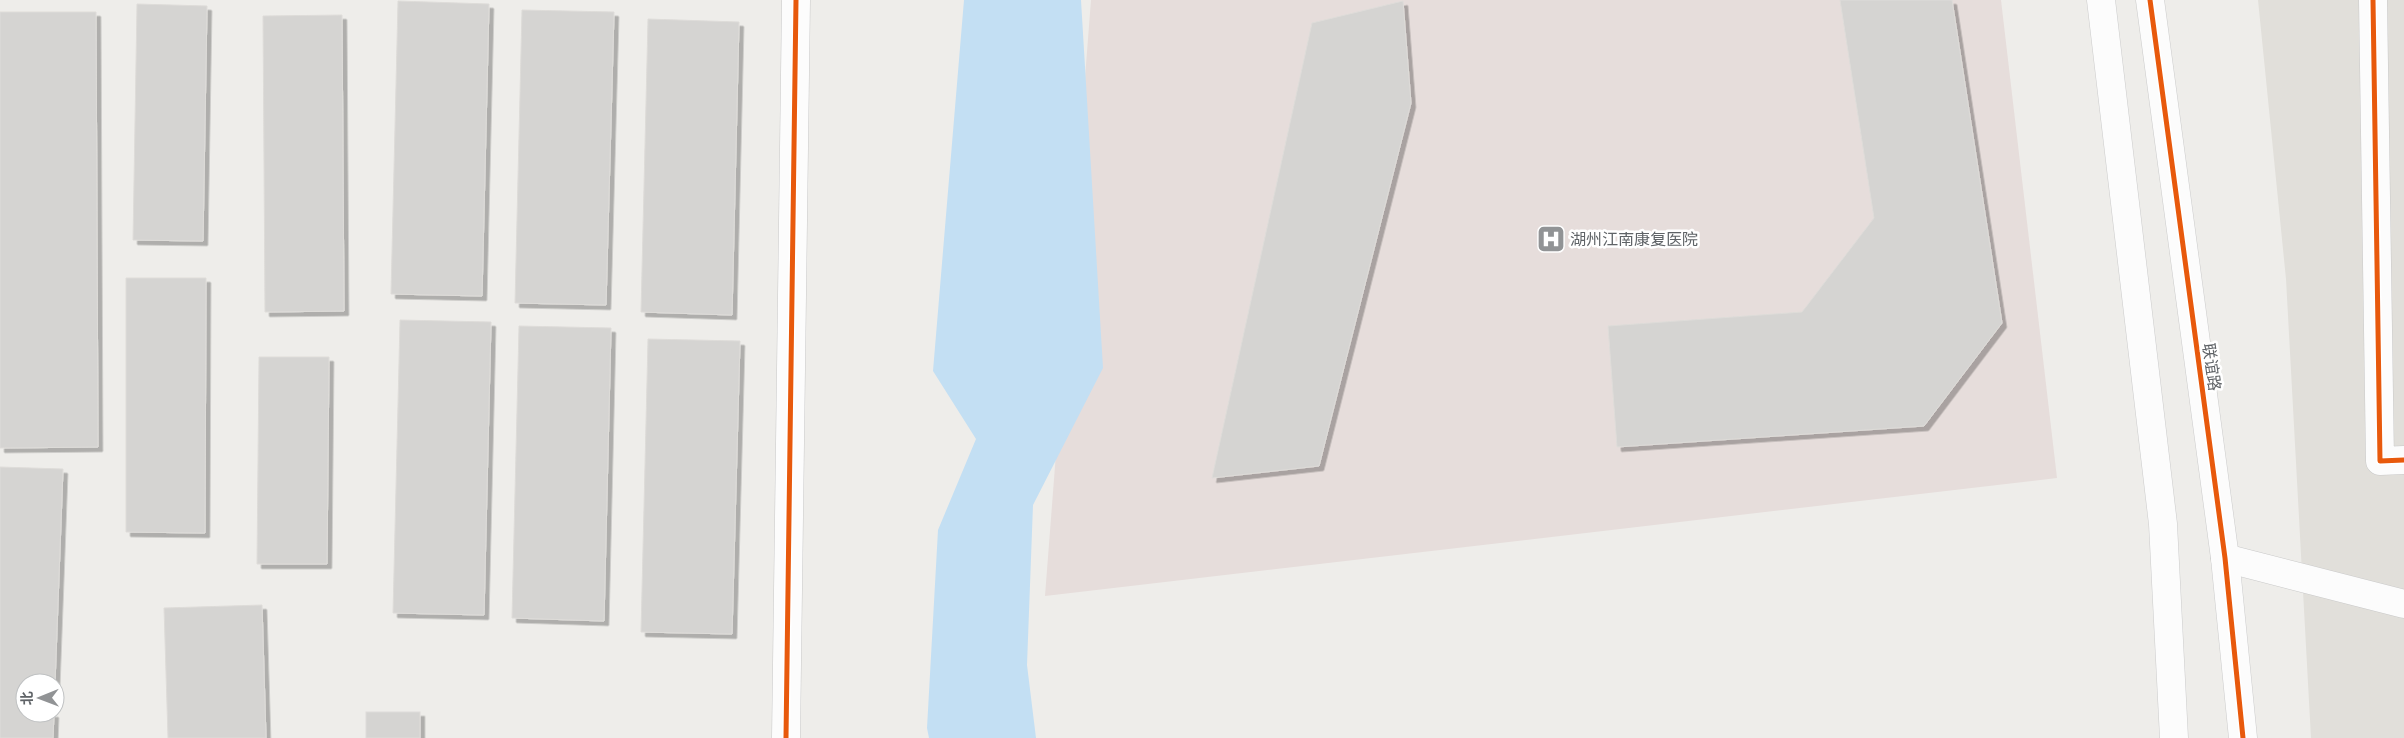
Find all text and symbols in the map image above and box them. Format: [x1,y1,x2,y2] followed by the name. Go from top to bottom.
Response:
[1536,224,1566,254] hospital icon: 湖州江南康复医院
[1570,228,1698,250] place label: 湖州江南康复医院
[2198,342,2226,392] street label: 联谊路
[15,673,65,723] north arrow
[17,691,36,705] text: 北

